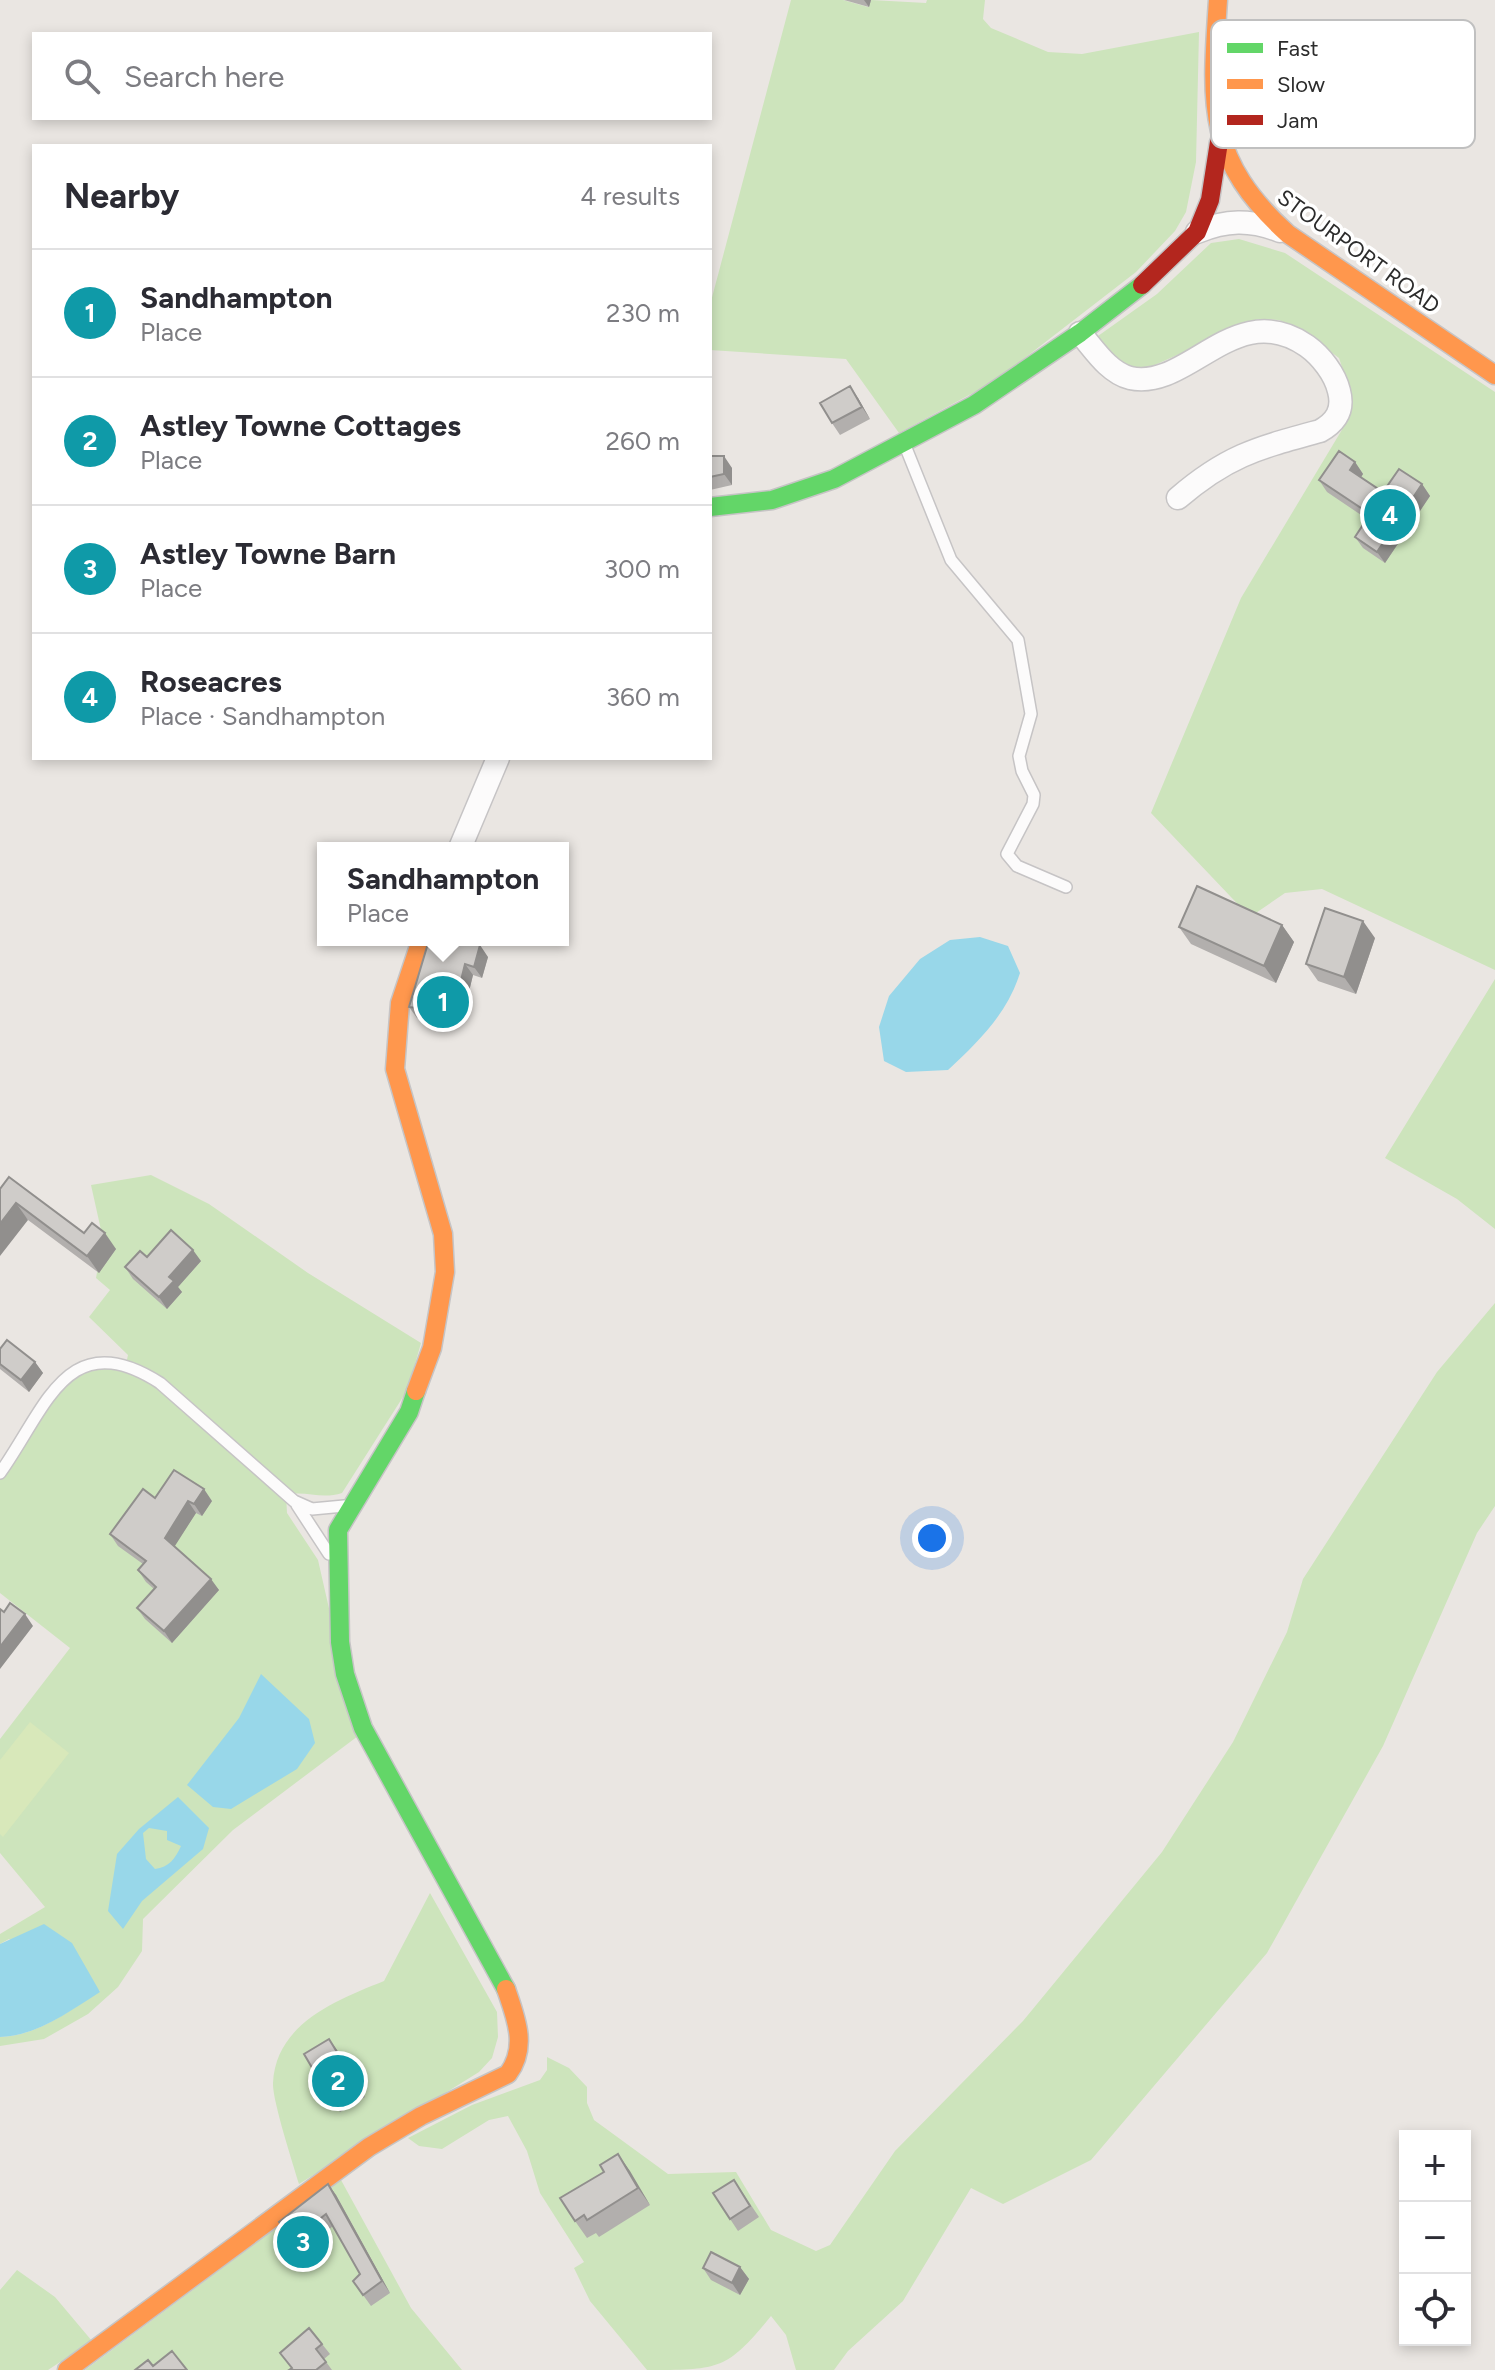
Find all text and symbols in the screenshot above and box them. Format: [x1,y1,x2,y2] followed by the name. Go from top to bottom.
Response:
[1211,20,1475,148] legend
[32,32,712,120] search box
[1277,35,1319,62] text: Fast
[60,54,104,98] icon: search
[124,58,284,95] text: Search here
[1277,71,1326,98] text: Slow
[1277,107,1318,134] text: Jam
[64,176,179,217] text: Nearby
[580,180,680,212] text: 4 results
[1272,183,1445,319] street label: STOURPORT ROAD
[140,279,333,316] text: Sandhampton
[85,297,95,329] text: 1
[606,297,680,329] text: 230 m
[140,316,202,348] text: Place
[140,407,461,444] text: Astley Towne Cottages
[82,425,98,457] text: 2
[606,425,680,457] text: 260 m
[140,444,202,476] text: Place
[1364,485,1416,545] pin: 4
[140,535,396,572] text: Astley Towne Barn
[83,553,97,585] text: 3
[604,553,680,585] text: 300 m
[140,572,202,604] text: Place
[140,663,282,700] text: Roseacres
[82,681,98,713] text: 4
[606,681,680,713] text: 360 m
[140,700,385,732] text: Place · Sandhampton
[317,842,569,946] popup
[347,860,539,897] text: Sandhampton
[347,897,409,929] text: Place
[417,972,469,1032] pin: 1
[912,1518,952,1558] your location
[312,2051,364,2111] pin: 2
[1399,2130,1471,2346] map controls
[1399,2130,1471,2202] button: +
[1399,2202,1471,2274] button: −
[277,2212,329,2272] pin: 3
[1399,2274,1471,2346] button: locate

